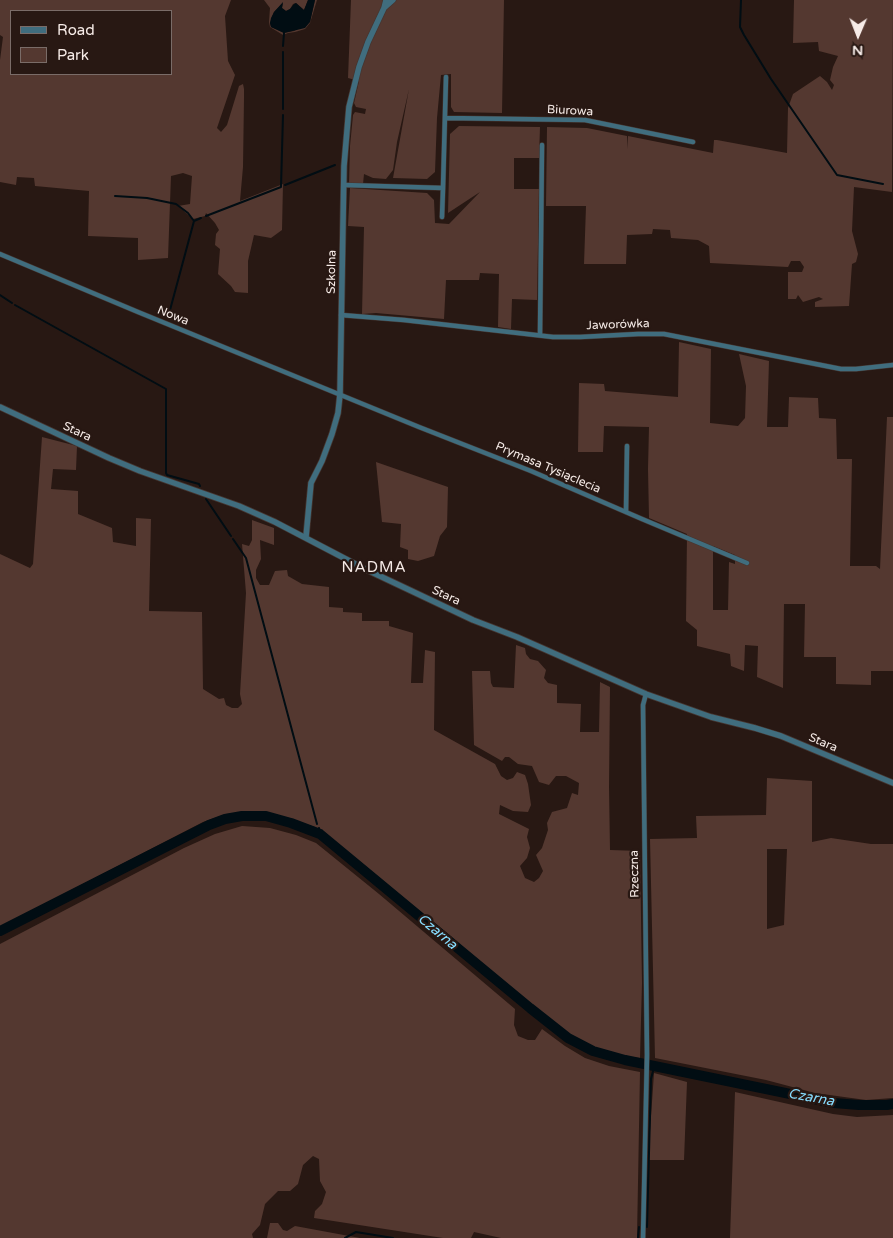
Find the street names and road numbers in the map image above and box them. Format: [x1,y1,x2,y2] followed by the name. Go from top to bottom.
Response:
[546,103,594,119] street label: Biurowa
[324,250,340,294] street label: Szkolna
[155,303,191,329] street label: Nowa
[586,317,650,333] street label: Jaworówka
[60,419,94,445] street label: Stara
[493,439,603,497] street label: Prymasa Tysiąclecia
[429,583,463,609] street label: Stara
[806,731,840,755] street label: Stara
[627,850,643,898] street label: Rzeczna

